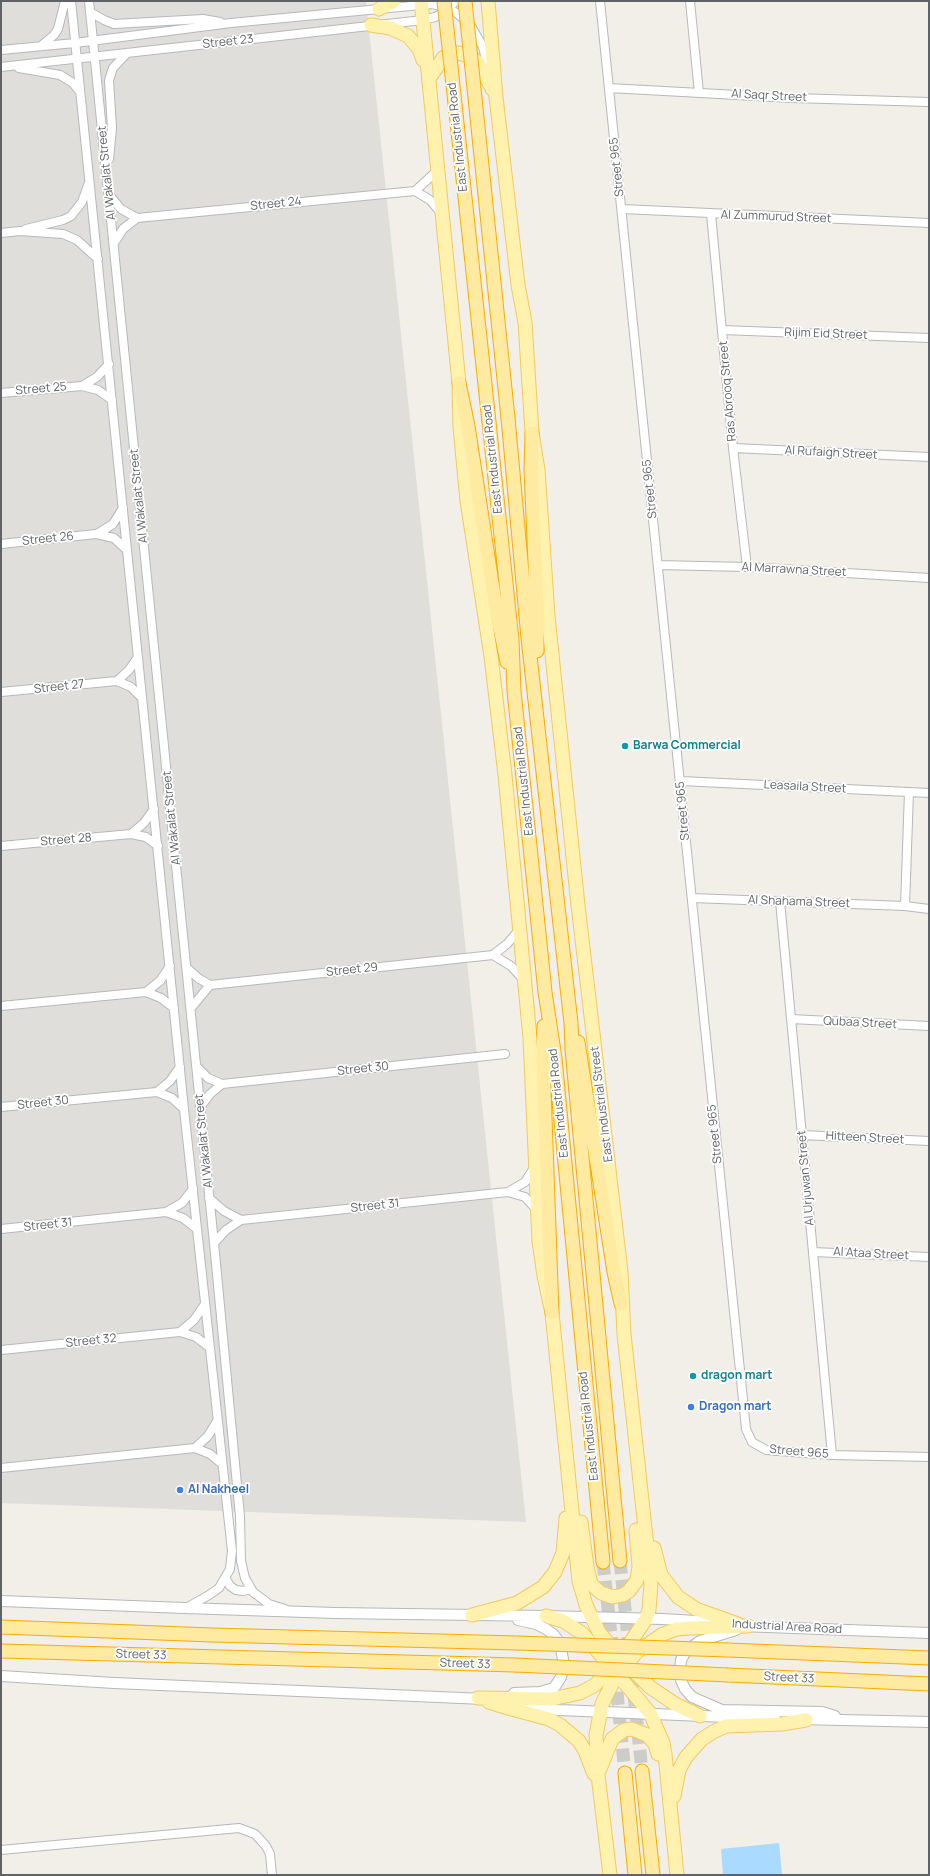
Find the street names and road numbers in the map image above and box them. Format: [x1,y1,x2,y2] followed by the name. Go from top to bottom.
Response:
[202,32,254,52] street label: Street 23
[445,82,471,192] street label: East Industrial Road
[731,87,807,105] street label: Al Saqr Street
[95,125,119,221] street label: Al Wakalat Street
[607,137,627,197] street label: Street 965
[250,194,302,214] street label: Street 24
[720,208,832,226] street label: Al Zummurud Street
[784,325,868,343] street label: Rijim Eid Street
[716,340,740,442] street label: Ras Abrooq Street
[15,380,67,398] street label: Street 25
[480,404,506,514] street label: East Industrial Road
[784,443,878,463] street label: Al Rufaigh Street
[127,448,151,544] street label: Al Wakalat Street
[640,459,660,519] street label: Street 965
[21,529,75,549] street label: Street 26
[741,560,847,580] street label: Al Marrawna Street
[33,677,85,697] street label: Street 27
[511,726,537,836] street label: East Industrial Road
[160,770,184,866] street label: Al Wakalat Street
[763,778,847,796] street label: Leasaila Street
[673,781,693,841] street label: Street 965
[40,831,92,849] street label: Street 28
[748,893,850,911] street label: Al Shahama Street
[325,960,379,980] street label: Street 29
[823,1014,897,1032] street label: Qubaa Street
[588,1045,616,1163] street label: East Industrial Street
[546,1048,572,1158] street label: East Industrial Road
[337,1059,389,1079] street label: Street 30
[17,1093,69,1113] street label: Street 30
[192,1093,216,1189] street label: Al Wakalat Street
[705,1104,725,1164] street label: Street 965
[825,1129,905,1147] street label: Hitteen Street
[795,1130,817,1226] street label: Al Urjuwan Street
[350,1196,400,1216] street label: Street 31
[23,1215,73,1235] street label: Street 31
[833,1245,909,1263] street label: Al Ataa Street
[65,1331,117,1351] street label: Street 32
[576,1371,602,1481] street label: East Industrial Road
[769,1442,829,1462] street label: Street 965
[731,1617,843,1637] street label: Industrial Area Road
[115,1647,167,1663] street label: Street 33
[439,1656,491,1672] street label: Street 33
[763,1669,815,1687] street label: Street 33

